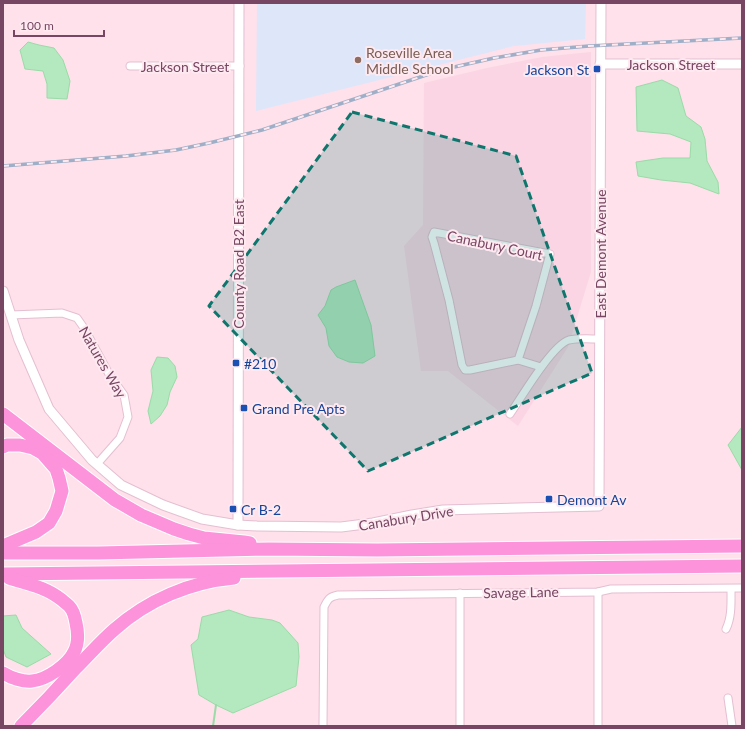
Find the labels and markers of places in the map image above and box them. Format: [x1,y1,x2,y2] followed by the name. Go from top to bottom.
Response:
[366,44,453,77] place label: Roseville Area Middle School
[353,55,363,65] marker: Roseville Area Middle School
[525,61,589,78] place label: Jackson St
[592,64,602,74] marker: Jackson St
[244,355,276,372] place label: #210
[231,358,241,368] marker: #210
[252,400,345,417] place label: Grand Pre Apts
[239,403,249,413] marker: Grand Pre Apts
[557,491,627,508] place label: Demont Av
[544,494,554,504] marker: Demont Av
[241,501,281,518] place label: Cr B-2
[228,504,238,514] marker: Cr B-2

